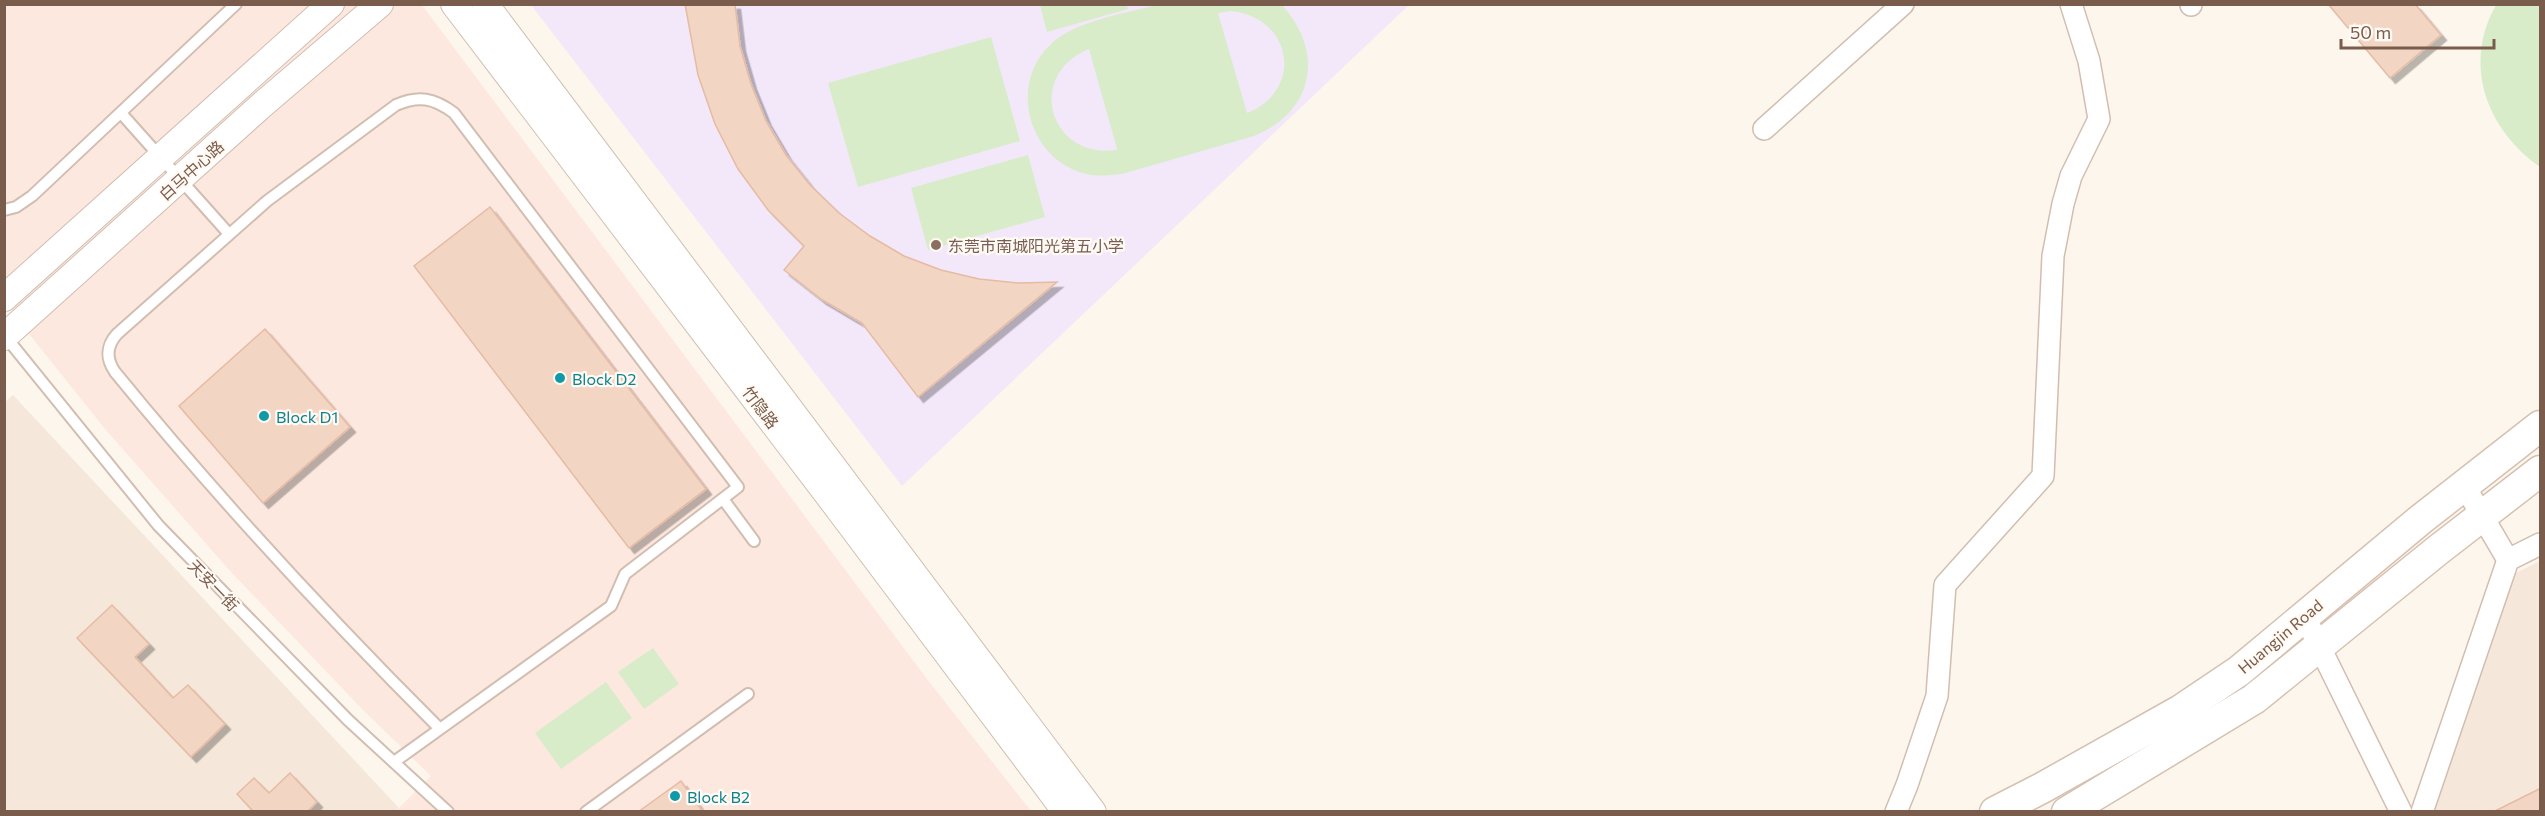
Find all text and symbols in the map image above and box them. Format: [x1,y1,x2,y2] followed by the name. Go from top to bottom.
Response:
[2341,12,2494,50] scale bar
[2350,21,2391,43] text: 50 m
[155,136,227,204] street label: 白马中心路
[948,236,1124,255] place label: 东莞市南城阳光第五小学
[929,238,943,252] marker: 东莞市南城阳光第五小学
[572,369,636,388] place label: Block D2
[553,371,567,385] marker: Block D2
[739,382,783,432] street label: 竹隐路
[276,407,338,426] place label: Block D1
[257,409,271,423] marker: Block D1
[185,555,243,615] street label: 天安一街
[2234,595,2326,677] street label: Huangjin Road
[687,787,750,806] place label: Block B2
[668,789,682,803] marker: Block B2

